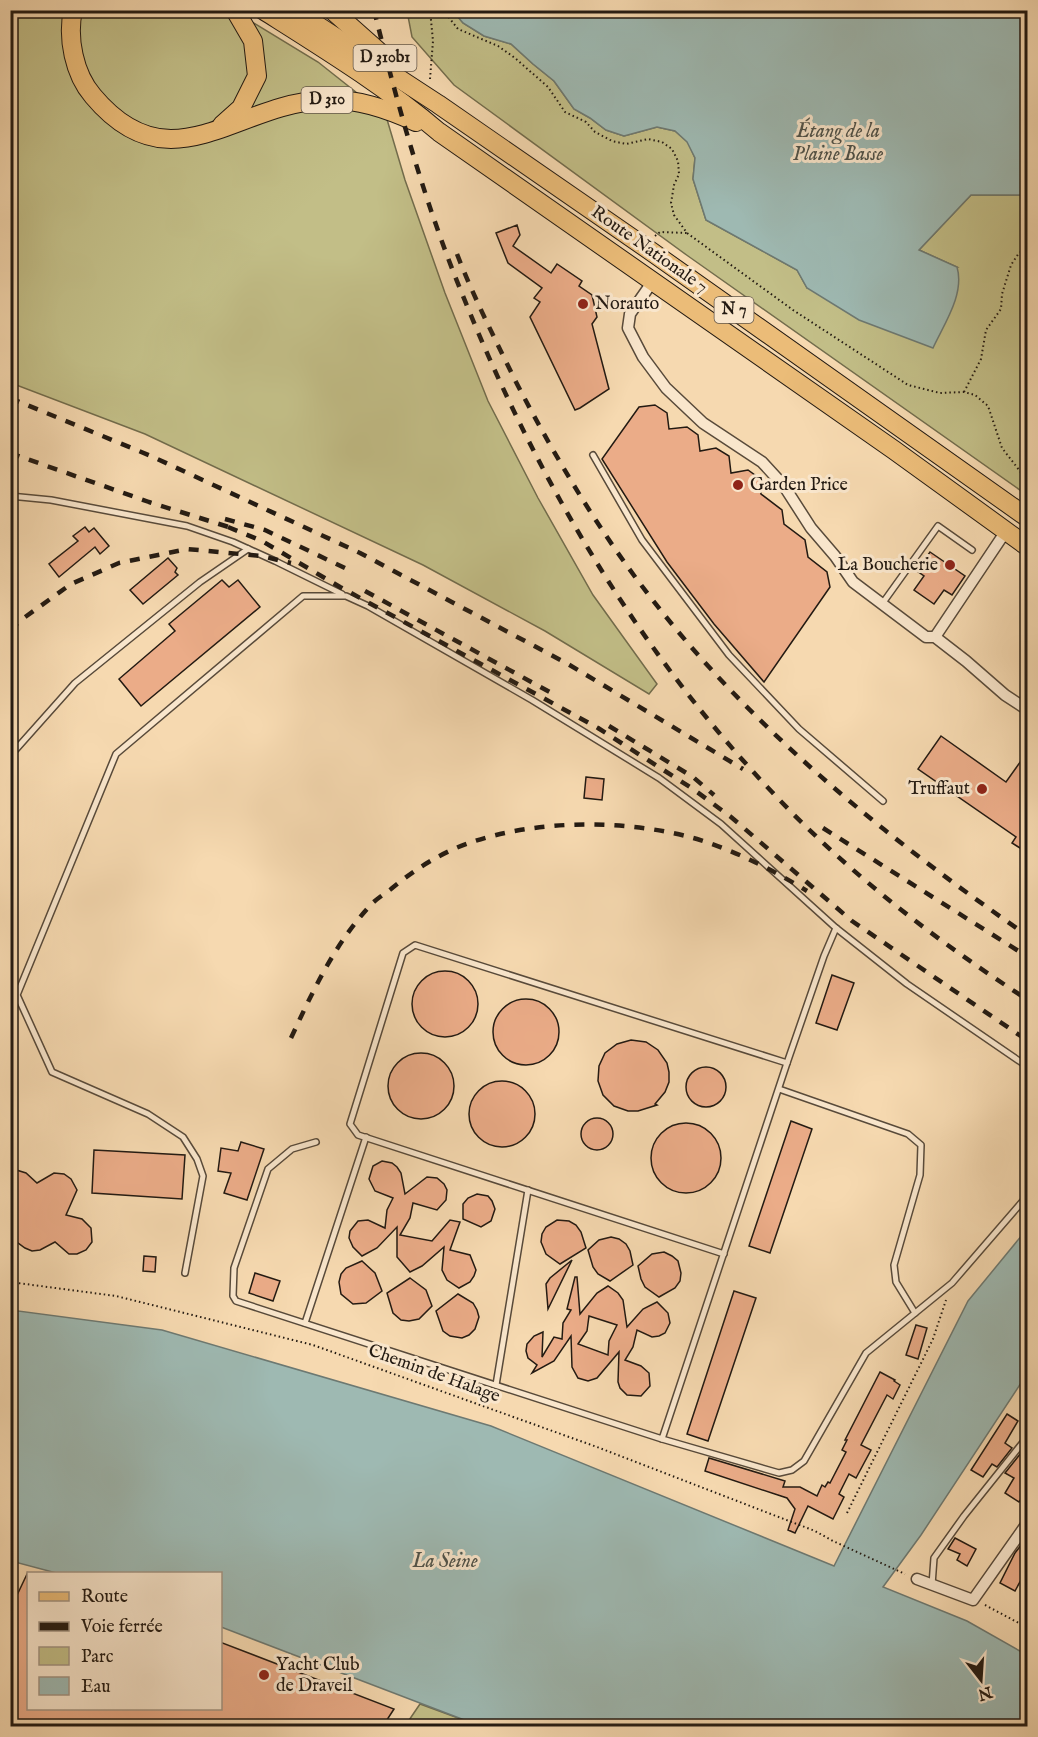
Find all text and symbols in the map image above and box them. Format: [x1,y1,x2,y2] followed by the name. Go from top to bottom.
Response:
[354,45,416,71] road number: D 310b1
[302,87,352,113] road number: D 310
[793,117,884,167] water label: Étang de la Plaine Basse
[586,201,712,299] street label: Route Nationale 7
[595,293,660,316] place label: Norauto
[576,297,590,311] marker: Norauto
[714,297,754,323] road number: N 7
[750,474,848,497] place label: Garden Price
[731,478,745,492] marker: Garden Price
[837,554,938,577] place label: La Boucherie
[943,558,957,572] marker: La Boucherie
[908,778,970,801] place label: Truffaut
[975,782,989,796] marker: Truffaut
[365,1339,503,1409] street label: Chemin de Halage
[411,1549,478,1574] water label: La Seine
[27,1572,222,1710] legend
[81,1586,128,1609] text: Route
[80,1616,163,1639] text: Voie ferrée
[81,1646,114,1669] text: Parc
[951,1650,1011,1710] north arrow
[276,1654,360,1698] place label: Yacht Club de Draveil
[257,1668,271,1682] marker: Yacht Club de Draveil
[81,1676,111,1699] text: Eau
[975,1681,995,1704] text: N

